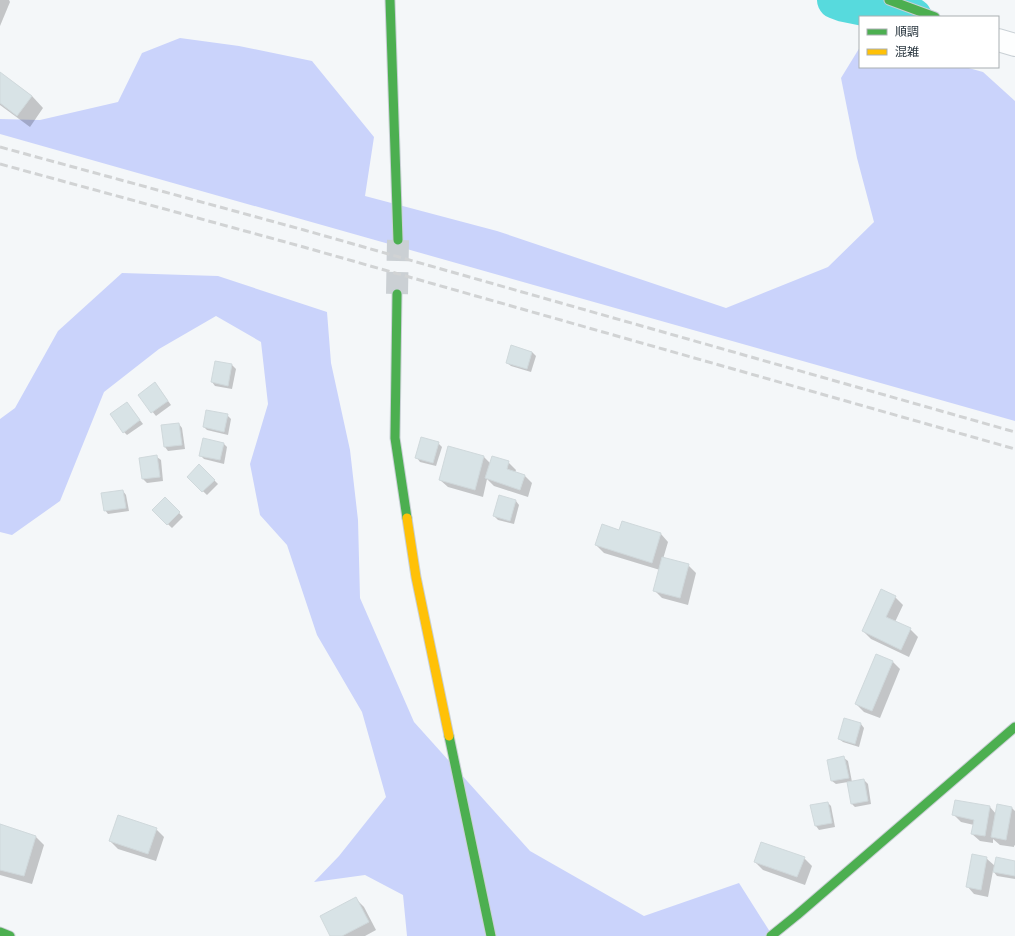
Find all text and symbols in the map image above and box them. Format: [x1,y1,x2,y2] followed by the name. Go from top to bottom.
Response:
[859,16,999,68] legend
[895,24,919,39] text: 順調
[895,44,919,59] text: 混雑

